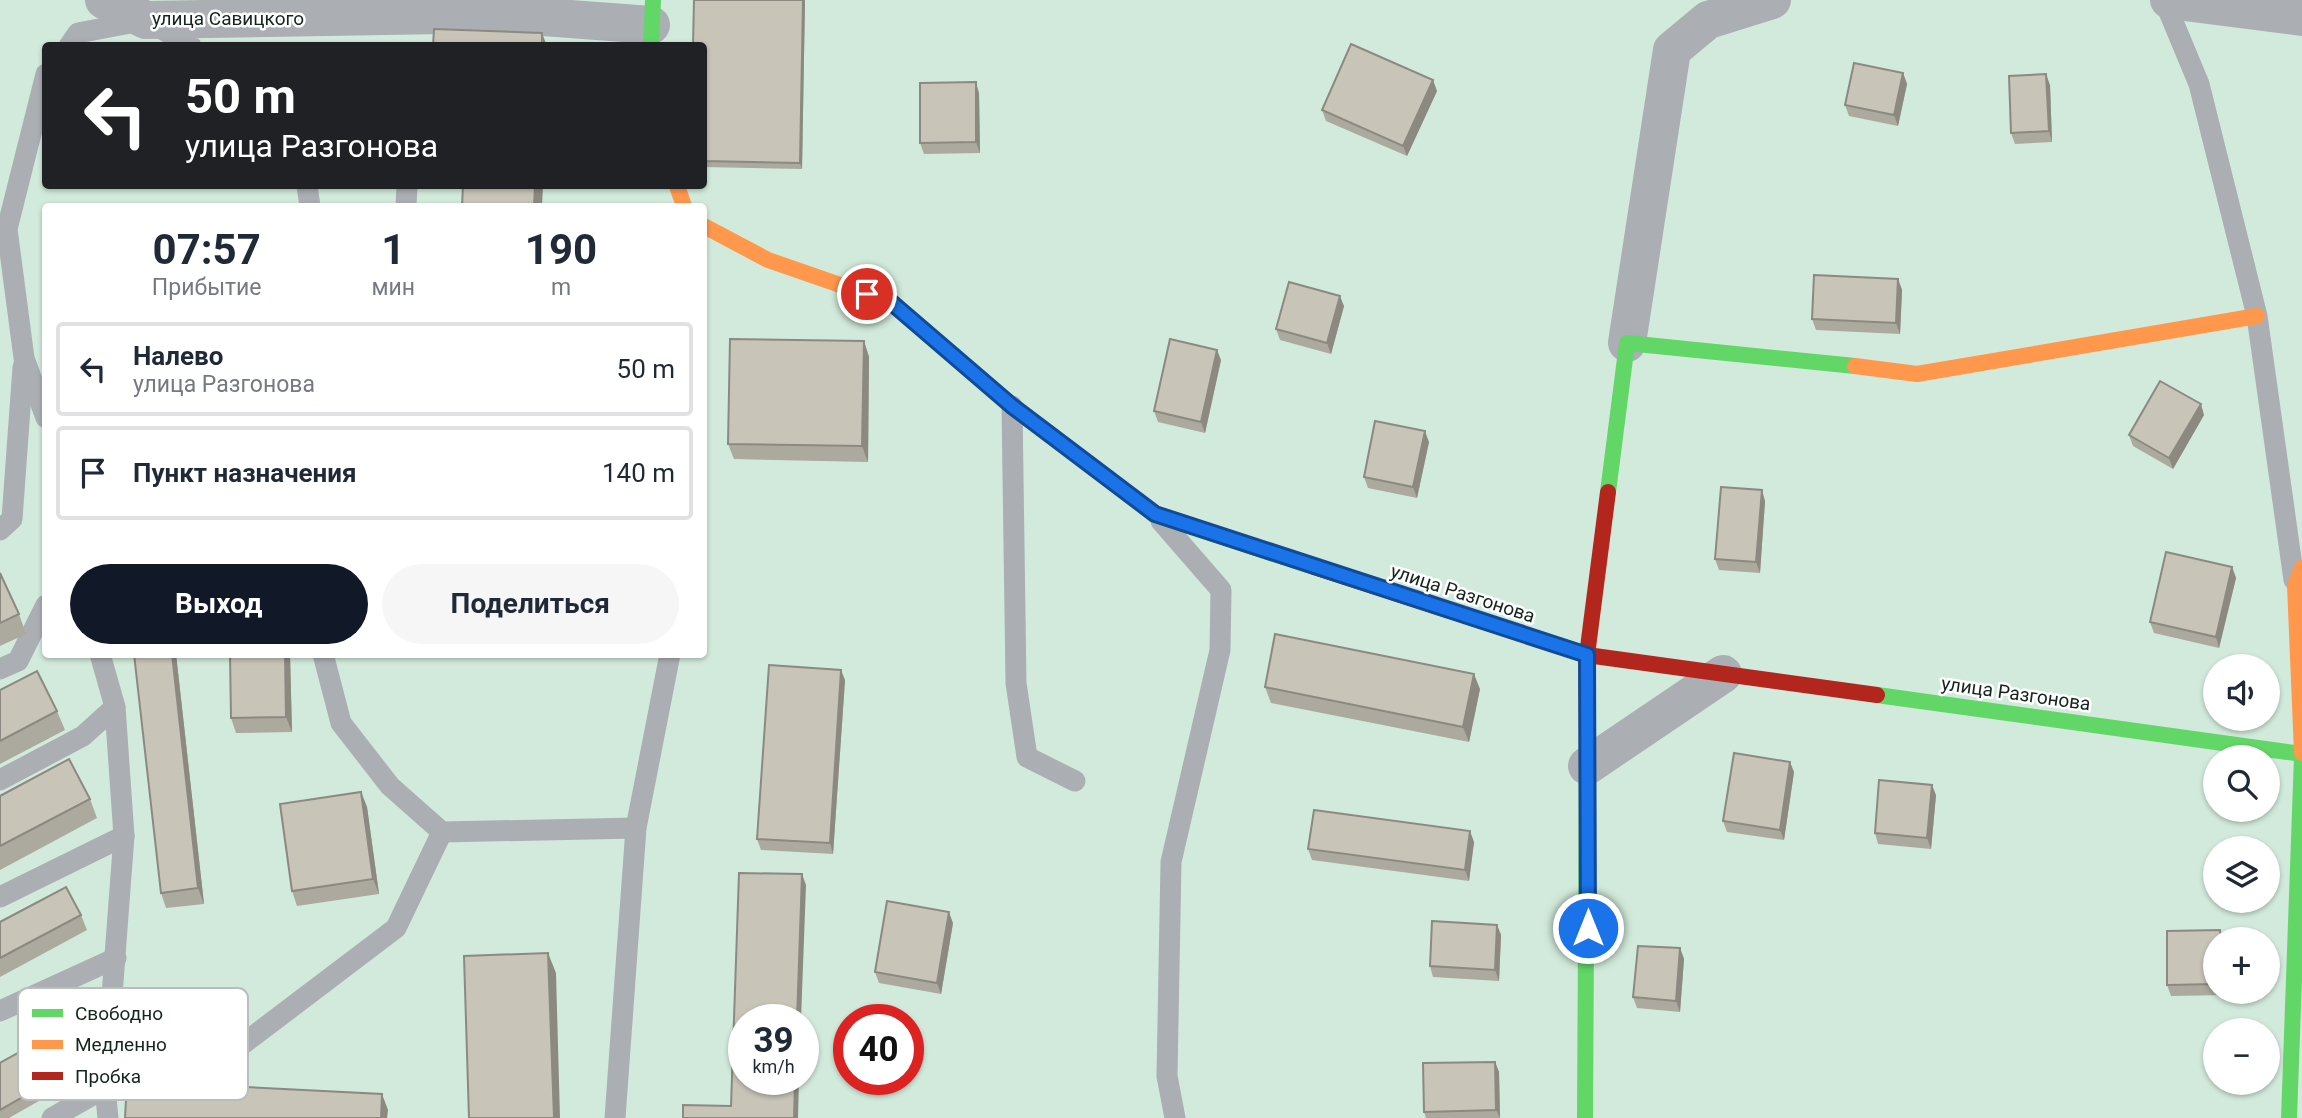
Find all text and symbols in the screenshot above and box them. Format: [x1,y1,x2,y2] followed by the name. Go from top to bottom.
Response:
[152,7,304,30] street label: улица Савицкого
[185,68,296,125] text: 50 m
[70,70,161,161] icon: left
[185,127,438,165] text: улица Разгонова
[153,225,261,274] text: 07:57
[381,225,405,274] text: 1
[525,225,597,274] text: 190
[837,264,897,324] pin
[152,274,262,301] text: Прибытие
[371,274,415,301] text: мин
[551,274,571,301] text: m
[848,275,886,313] icon: arrive
[133,341,223,371] text: Налево
[74,350,112,388] icon: left
[617,354,675,384] text: 50 m
[133,371,315,398] text: улица Разгонова
[74,454,112,492] icon: arrive
[133,458,357,488] text: Пункт назначения
[602,458,675,488] text: 140 m
[1388,559,1538,628] street label: улица Разгонова
[70,564,368,644] button: Выход
[382,564,679,644] button: Поделиться
[2203,654,2280,1095] map controls
[2203,654,2280,731] button: sound
[1940,672,2092,715] street label: улица Разгонова
[2203,745,2280,822] button: search
[2203,836,2280,913] button: layers
[1551,891,1625,965] position arrow
[2203,927,2280,1004] button: +
[18,988,248,1100] legend
[75,1002,163,1025] text: Свободно
[833,1004,924,1095] speed limit sign: 40
[2203,1018,2280,1095] button: −
[753,1020,794,1061] text: 39
[75,1033,167,1056] text: Медленно
[752,1056,795,1077] text: km/h
[75,1065,141,1088] text: Пробка

